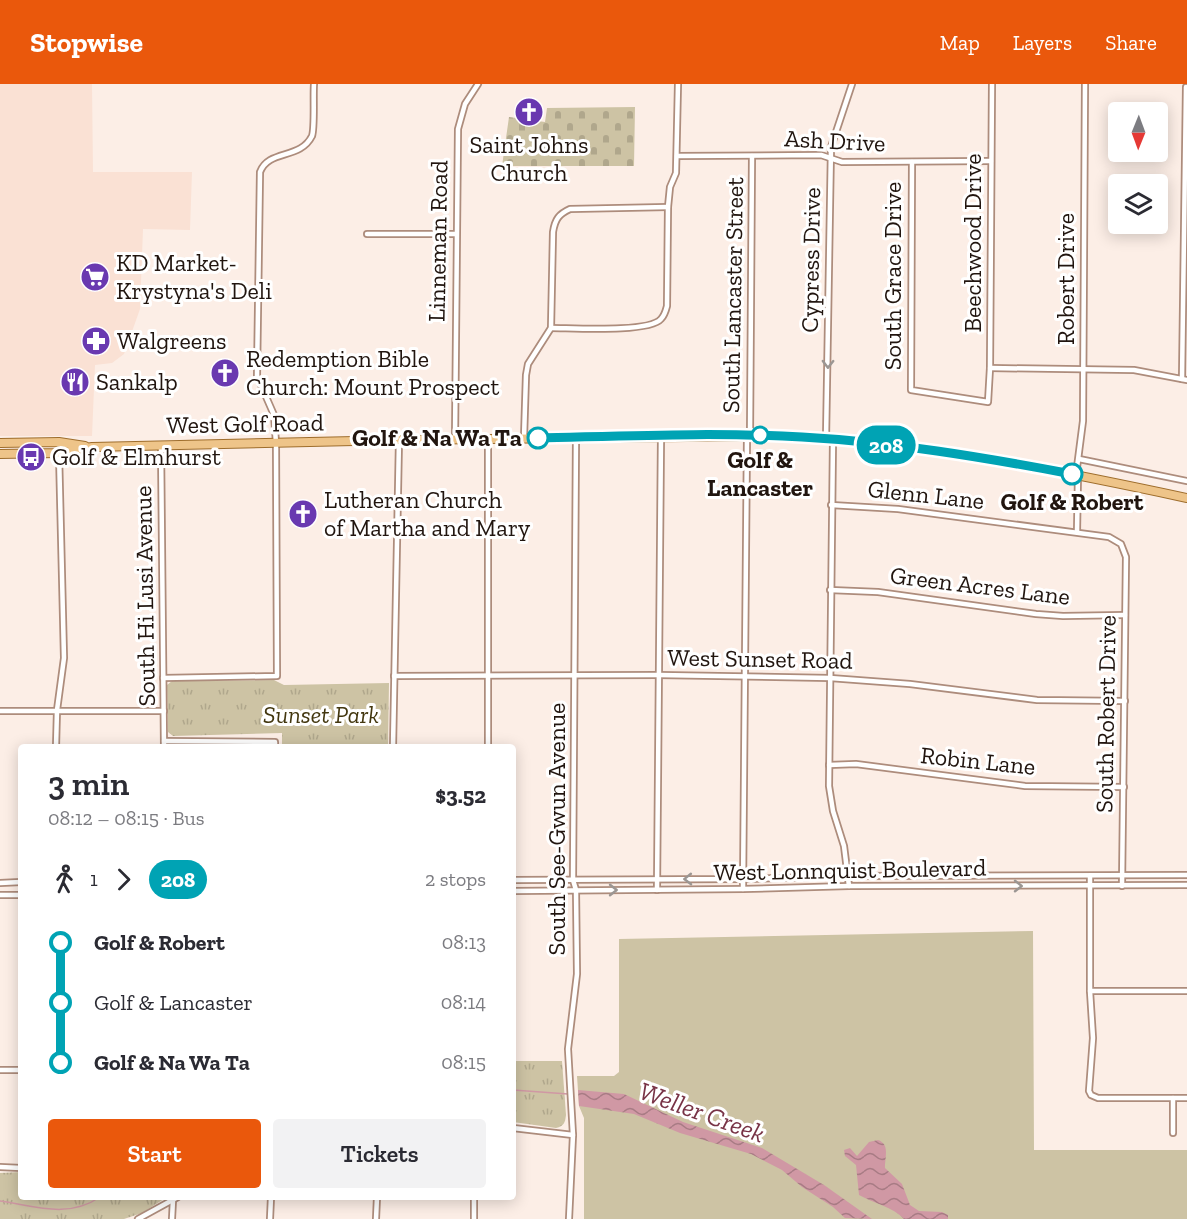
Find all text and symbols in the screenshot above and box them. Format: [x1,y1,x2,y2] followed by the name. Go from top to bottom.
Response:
[30,26,143,59] text: Stopwise
[940,30,980,55] text: Map
[1013,30,1072,55] text: Layers
[1105,30,1157,55] text: Share
[513,96,545,128] church icon: Saint Johns Church
[1108,102,1168,162] north arrow
[1108,102,1168,234] map controls
[784,123,886,158] street label: Ash Drive
[469,130,589,187] place label: Saint Johns Church
[958,154,987,333] street label: Beechwood Drive
[422,160,453,322] street label: Linneman Road
[1108,174,1168,234] button: layers
[716,177,749,413] street label: South Lancaster Street
[878,182,907,370] street label: South Grace Drive
[795,187,826,333] street label: Cypress Drive
[1051,213,1080,345] street label: Robert Drive
[116,248,272,305] place label: KD Market- Krystyna's Deli
[79,261,111,293] supermarket icon: KD Market- Krystyna's Deli
[80,325,112,357] pharmacy icon: Walgreens
[117,326,226,355] place label: Walgreens
[246,344,500,401] place label: Redemption Bible Church: Mount Prospect
[209,357,241,389] church icon: Redemption Bible Church: Mount Prospect
[821,360,834,369] one-way arrow
[59,366,91,398] restaurant icon: Sankalp
[96,367,178,396] place label: Sankalp
[166,408,324,439] street label: West Golf Road
[352,423,522,452] place label: Golf & Na Wa Ta
[751,426,769,444] marker: Golf & Lancaster
[852,426,920,464] line badge: 208
[527,427,549,449] marker: Golf & Na Wa Ta
[869,433,903,458] text: 208
[15,441,47,473] bus stop icon: Golf & Elmhurst
[52,442,221,471] place label: Golf & Elmhurst
[707,445,813,502] place label: Golf & Lancaster
[1061,463,1083,485] marker: Golf & Robert
[866,474,986,515] street label: Glenn Lane
[128,485,161,707] street label: South Hi Lusi Avenue
[324,485,531,542] place label: Lutheran Church of Martha and Mary
[1001,487,1144,516] place label: Golf & Robert
[287,498,319,530] church icon: Lutheran Church of Martha and Mary
[888,560,1072,611] street label: Green Acres Lane
[1089,615,1122,813] street label: South Robert Drive
[667,642,853,675] street label: West Sunset Road
[263,700,379,729] park label: Sunset Park
[542,703,571,955] street label: South See-Gwun Avenue
[919,740,1037,781] street label: Robin Lane
[48,764,129,803] text: 3 min
[435,782,486,809] text: $3.52
[48,806,205,830] text: 08:12 – 08:15 · Bus
[713,853,987,886] street label: West Lonnquist Boulevard
[48,863,81,896] icon: walk
[107,863,140,896] icon: forward
[90,867,98,891] text: 1
[161,867,195,892] text: 208
[425,867,486,891] text: 2 stops
[683,873,692,885] one-way arrow
[1014,880,1023,892] one-way arrow
[609,884,618,896] one-way arrow
[94,929,225,956] text: Golf & Robert
[442,930,486,954] text: 08:13
[94,989,253,1016] text: Golf & Lancaster
[441,990,486,1014] text: 08:14
[94,1049,250,1076] text: Golf & Na Wa Ta
[441,1050,486,1074] text: 08:15
[635,1074,769,1150] water label: Weller Creek
[48,1119,261,1188] button: Start
[273,1119,486,1188] button: Tickets

